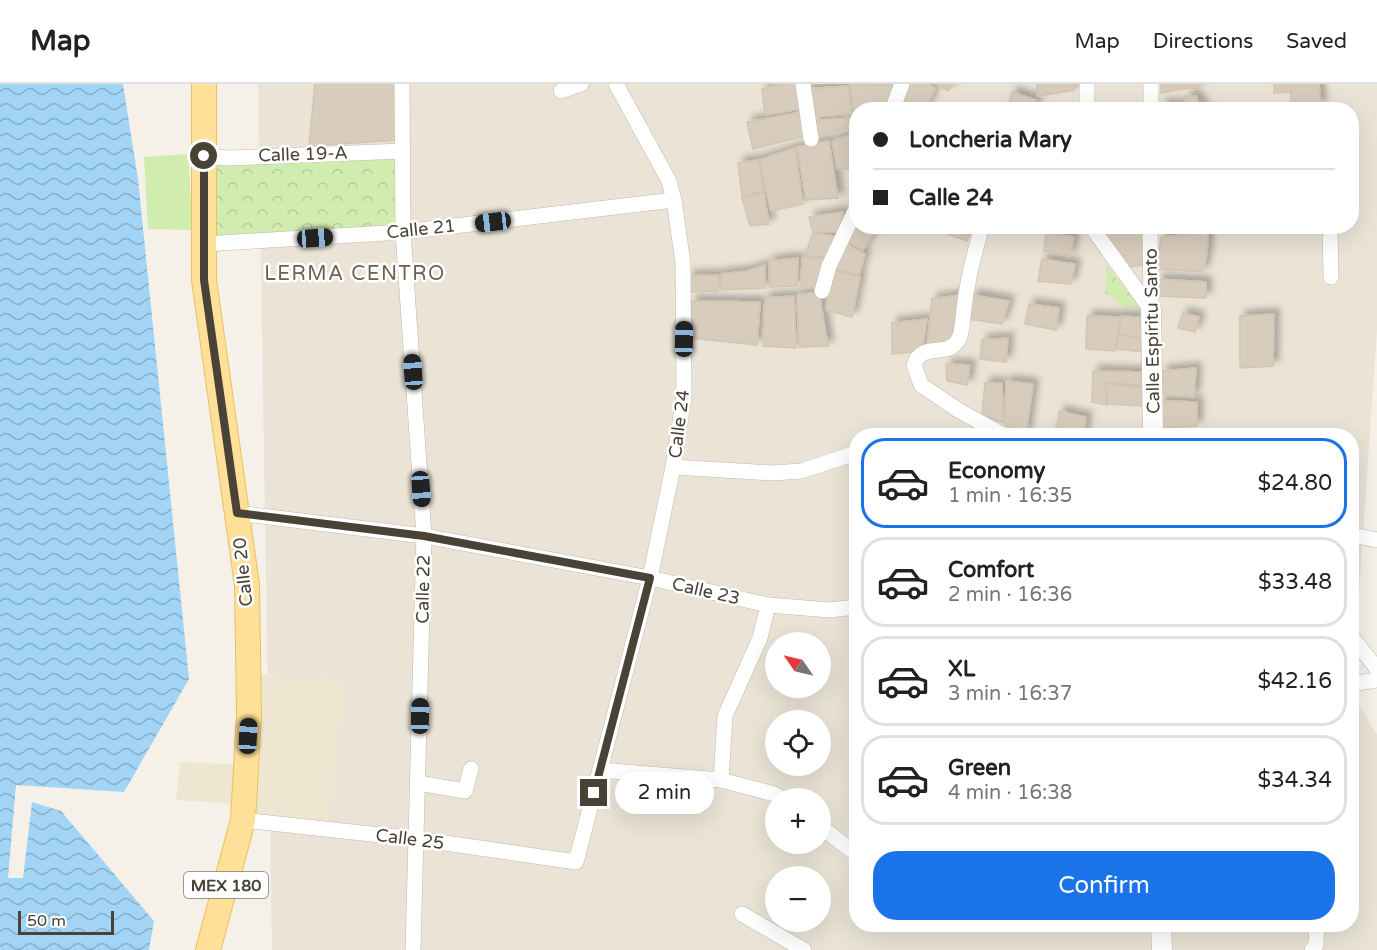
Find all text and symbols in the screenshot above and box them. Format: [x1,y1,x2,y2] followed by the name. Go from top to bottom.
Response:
[30,24,90,58] text: Map
[1074,29,1120,54] text: Map
[1153,29,1253,54] text: Directions
[1286,29,1347,54] text: Saved
[909,127,1072,153] text: Loncheria Mary
[258,141,348,167] street label: Calle 19-A
[190,142,217,169] route start
[909,185,993,211] text: Calle 24
[474,211,512,233] car
[386,214,456,244] street label: Calle 21
[296,228,334,248] car
[1140,248,1164,414] street label: Calle Espíritu Santo
[264,262,446,286] district label: LERMA CENTRO
[675,321,693,357] car
[403,353,423,391] car
[664,388,694,460] street label: Calle 24
[876,456,930,510] icon: car
[948,458,1045,484] text: Economy
[411,470,431,508] car
[1258,470,1332,496] text: $24.80
[948,484,1072,508] text: 1 min · 16:35
[228,537,258,607] street label: Calle 20
[411,554,435,624] street label: Calle 22
[876,555,930,609] icon: car
[948,557,1034,583] text: Comfort
[1258,569,1332,595] text: $33.48
[670,573,742,609] street label: Calle 23
[948,583,1072,607] text: 2 min · 16:36
[765,632,831,698] north arrow
[765,632,831,932] map controls
[876,654,930,708] icon: car
[948,656,975,682] text: XL
[1257,668,1332,694] text: $42.16
[948,682,1072,706] text: 3 min · 16:37
[411,698,429,734] car
[765,710,831,776] button: locate
[238,718,258,754] car
[876,753,930,807] icon: car
[948,755,1011,781] text: Green
[1257,767,1332,793] text: $34.34
[615,772,714,814] callout: 2 min
[580,779,607,806] route end
[638,781,691,805] text: 2 min
[948,781,1072,805] text: 4 min · 16:38
[765,788,831,854] button: +
[374,824,446,854] street label: Calle 25
[873,851,1335,920] button: Confirm
[765,866,831,932] button: −
[184,872,268,898] road number: MEX 180
[18,908,114,936] scale bar
[27,911,66,931] text: 50 m

